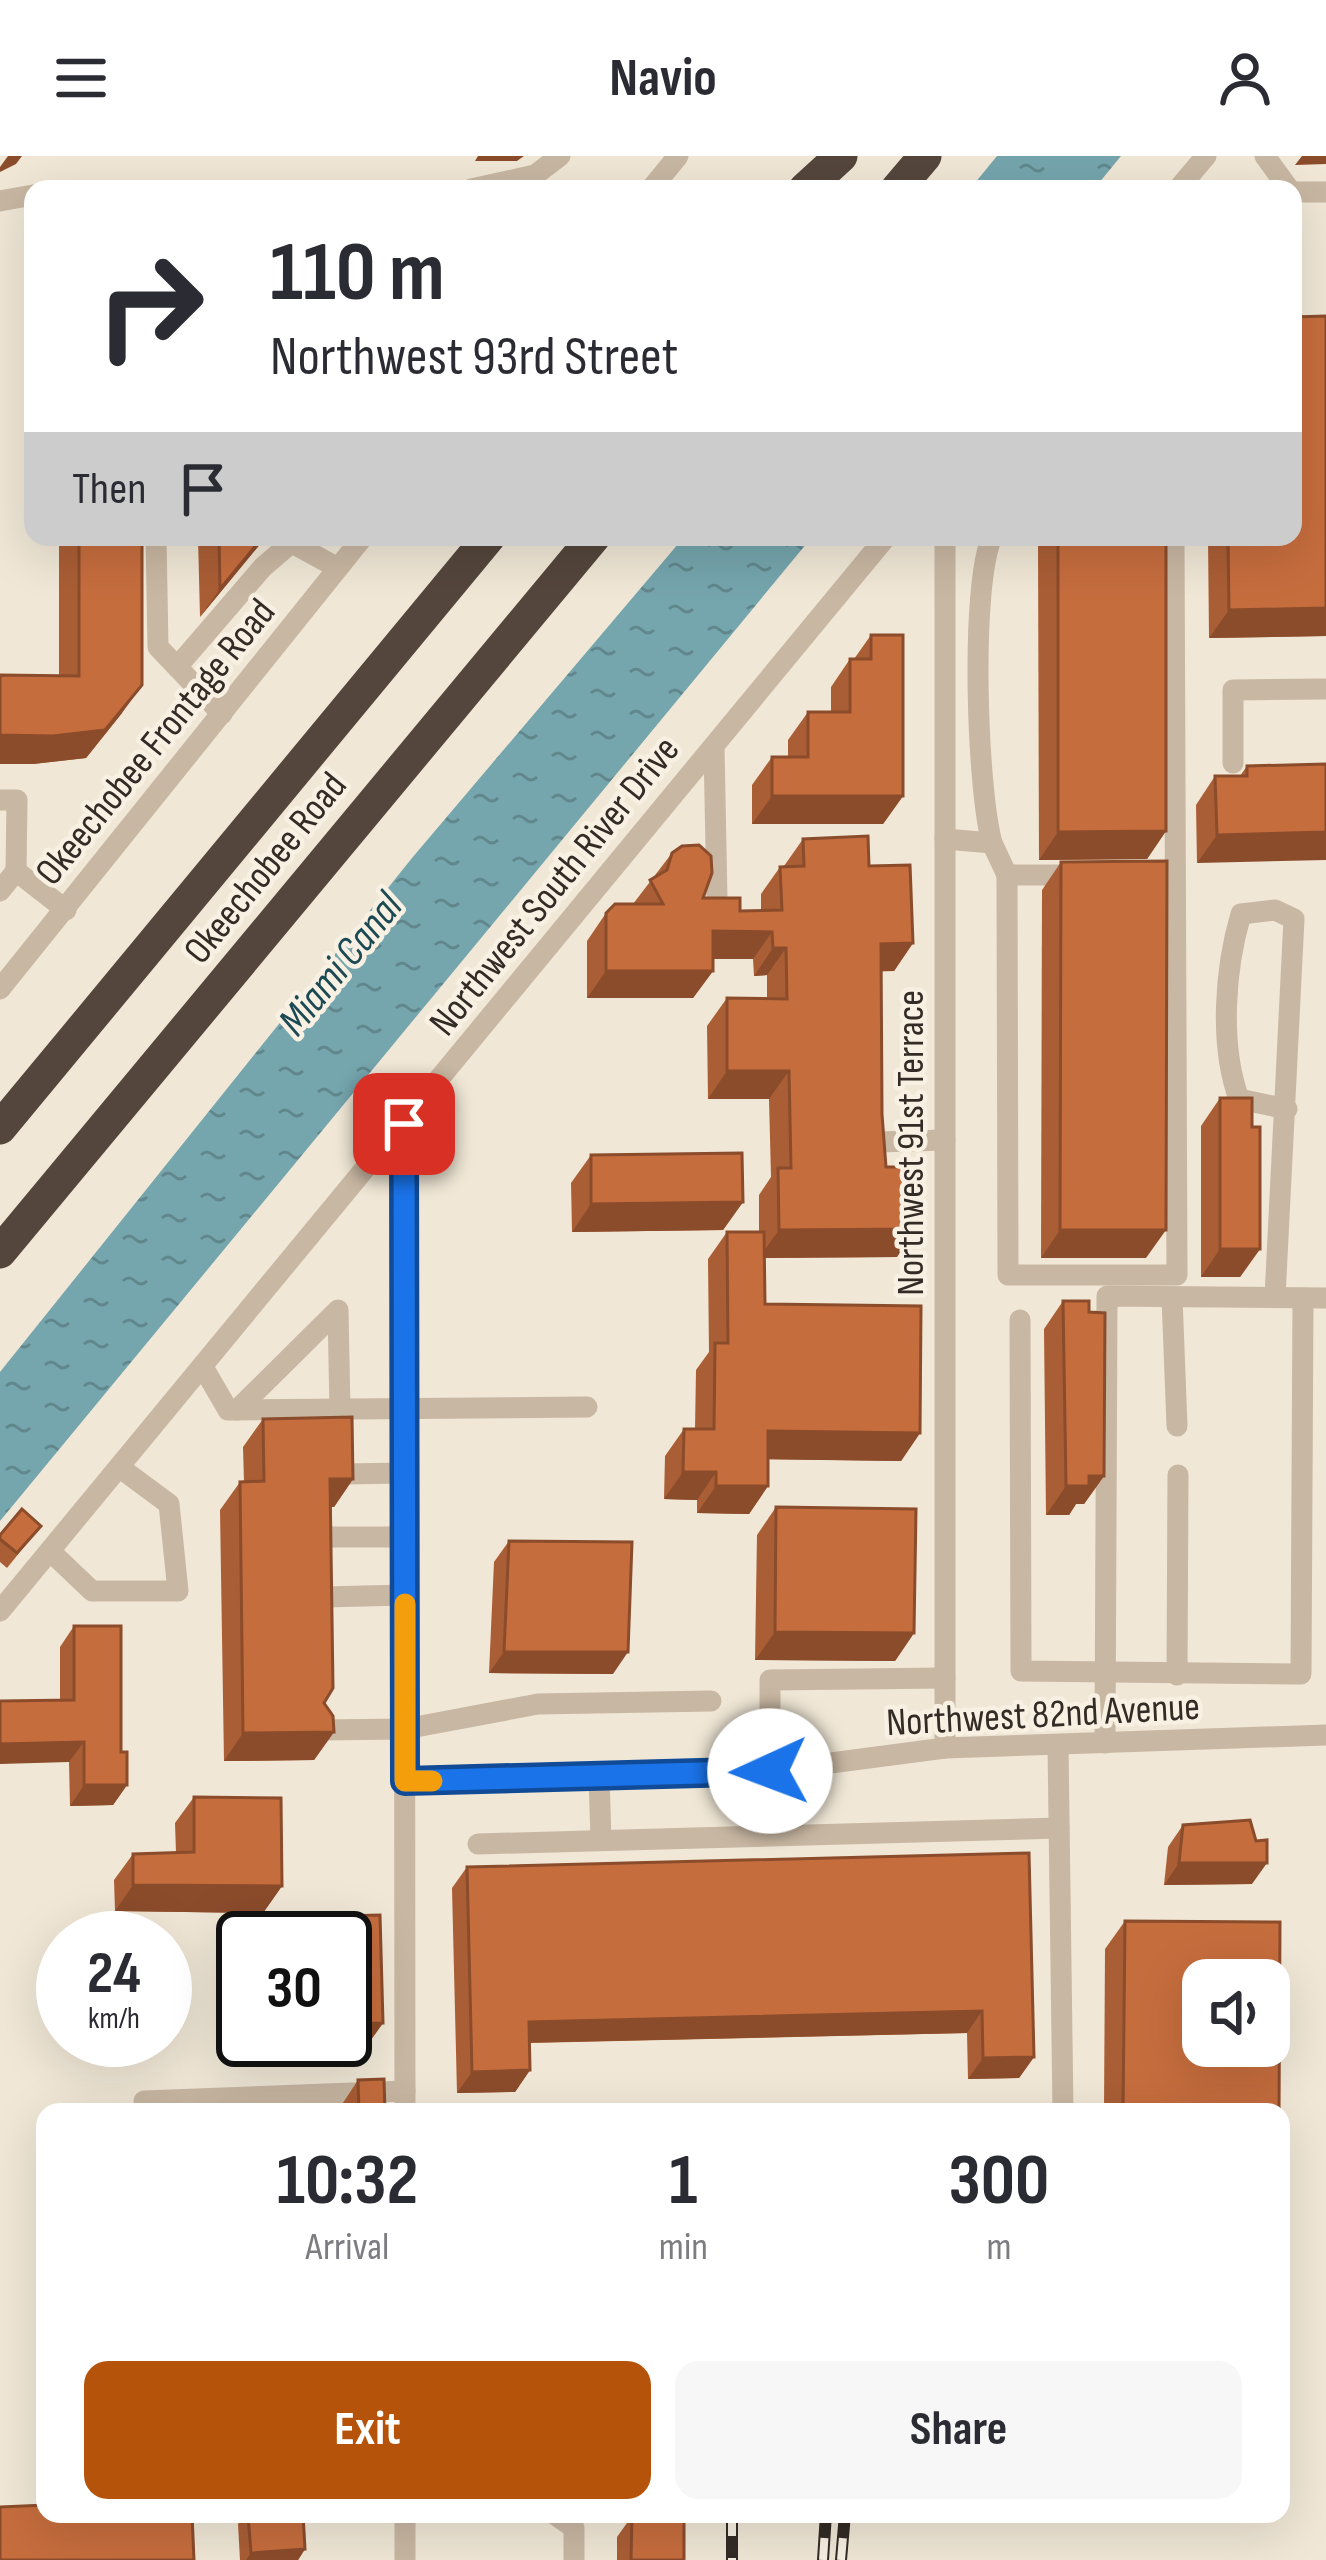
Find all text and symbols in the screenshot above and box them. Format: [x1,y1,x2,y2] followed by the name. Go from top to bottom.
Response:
[48,45,114,111] icon: menu
[1212,45,1278,111] icon: person
[609,46,717,111] text: Navio
[270,223,445,324] text: 110 m
[72,228,228,384] icon: right
[270,325,678,390] text: Northwest 93rd Street
[170,456,236,522] icon: arrive
[72,462,146,517] text: Then
[26,590,286,895] street label: Okeechobee Frontage Road
[420,728,690,1046] street label: Northwest South River Drive
[175,764,357,974] street label: Okeechobee Road
[268,882,415,1046] water label: Miami Canal
[888,990,935,1296] street label: Northwest 91st Terrace
[353,1073,455,1175] pin
[371,1091,437,1157] icon: arrive
[885,1684,1201,1747] street label: Northwest 82nd Avenue
[707,1708,833,1834] position arrow
[216,1911,372,2067] speed limit sign: 30
[87,1938,141,2010] text: 24
[1182,1959,1290,2067] map controls
[1182,1959,1290,2067] button: sound
[88,2001,140,2037] text: km/h
[277,2138,418,2225] text: 10:32
[669,2138,697,2225] text: 1
[949,2138,1049,2225] text: 300
[305,2224,389,2271] text: Arrival
[659,2224,708,2271] text: min
[986,2224,1011,2271] text: m
[84,2361,651,2499] button: Exit
[675,2361,1242,2499] button: Share

